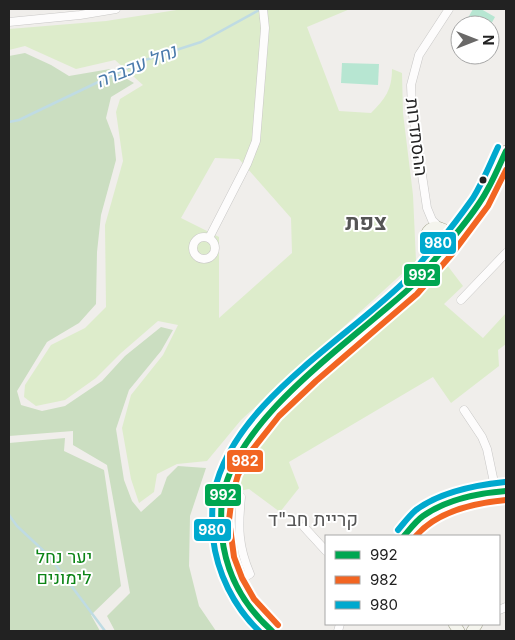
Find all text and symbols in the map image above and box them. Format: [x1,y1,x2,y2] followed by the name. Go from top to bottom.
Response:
[450,15,500,65] north arrow
[480,35,497,45] text: N
[92,39,181,93] water label: נחל עכברה
[402,97,432,177] street label: ההסתדרות
[478,175,488,185] unlabelled marker
[345,209,387,235] district label: צפת
[419,231,457,255] line badge: 980
[424,234,452,251] text: 980
[403,263,441,287] line badge: 992
[408,266,436,283] text: 992
[226,449,264,473] line badge: 982
[231,452,259,469] text: 982
[204,483,242,507] line badge: 992
[209,486,237,503] text: 992
[268,508,358,531] district label: קריית חב"ד
[193,518,232,542] line badge: 980
[198,521,226,538] text: 980
[325,535,500,625] legend
[370,545,398,564] text: 992
[36,546,92,588] park label: יער נחל לימונים
[370,570,398,589] text: 982
[370,595,398,614] text: 980

